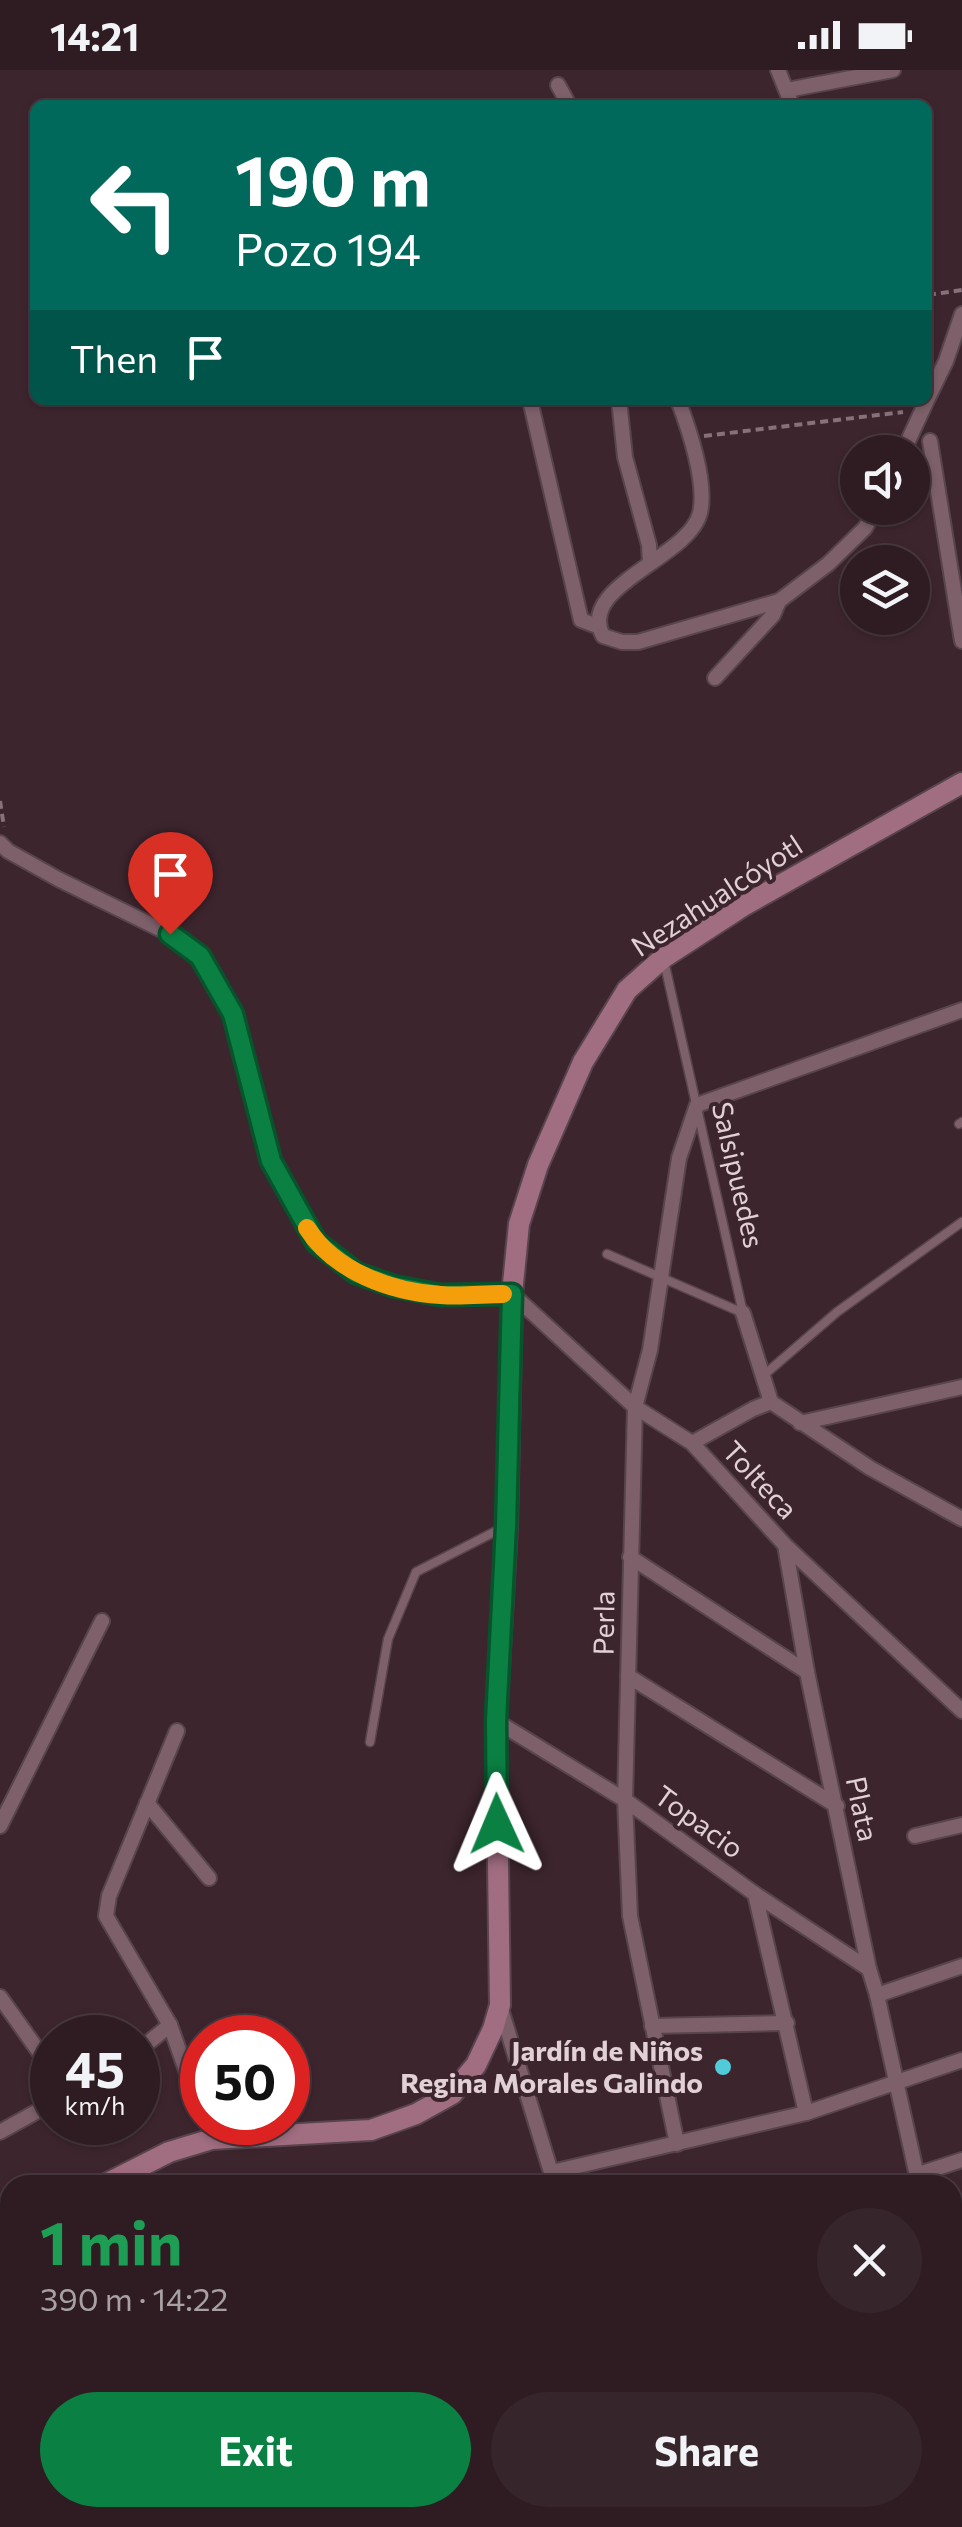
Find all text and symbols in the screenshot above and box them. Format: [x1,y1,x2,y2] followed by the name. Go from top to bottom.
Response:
[50,12,139,59] text: 14:21
[235,135,431,220] text: 190 m
[70,140,200,270] icon: left
[235,220,421,275] text: Pozo 194
[178,330,233,385] icon: arrive
[70,334,158,381] text: Then
[840,435,930,635] map controls
[840,435,930,525] button: sound
[840,545,930,635] button: layers
[625,827,808,963] street label: Nezahualcóyotl
[128,832,213,935] pin
[143,847,198,902] icon: arrive
[706,1098,772,1251] street label: Salsipuedes
[716,1433,805,1525] street label: Tolteca
[585,1590,621,1656] street label: Perla
[445,1772,549,1876] position arrow
[840,1773,886,1844] street label: Plata
[649,1778,751,1865] street label: Topacio
[180,2015,310,2145] speed limit sign: 50
[400,2033,703,2099] place label: Jardín de Niños Regina Morales Galindo
[65,2037,125,2098] text: 45
[712,2056,734,2078] marker: Jardín de Niños Regina Morales Galindo
[65,2090,125,2120] text: km/h
[40,2204,182,2277] text: 1 min
[817,2208,922,2313] button: close
[40,2278,228,2318] text: 390 m · 14:22
[40,2392,471,2507] button: Exit
[491,2392,922,2507] button: Share

